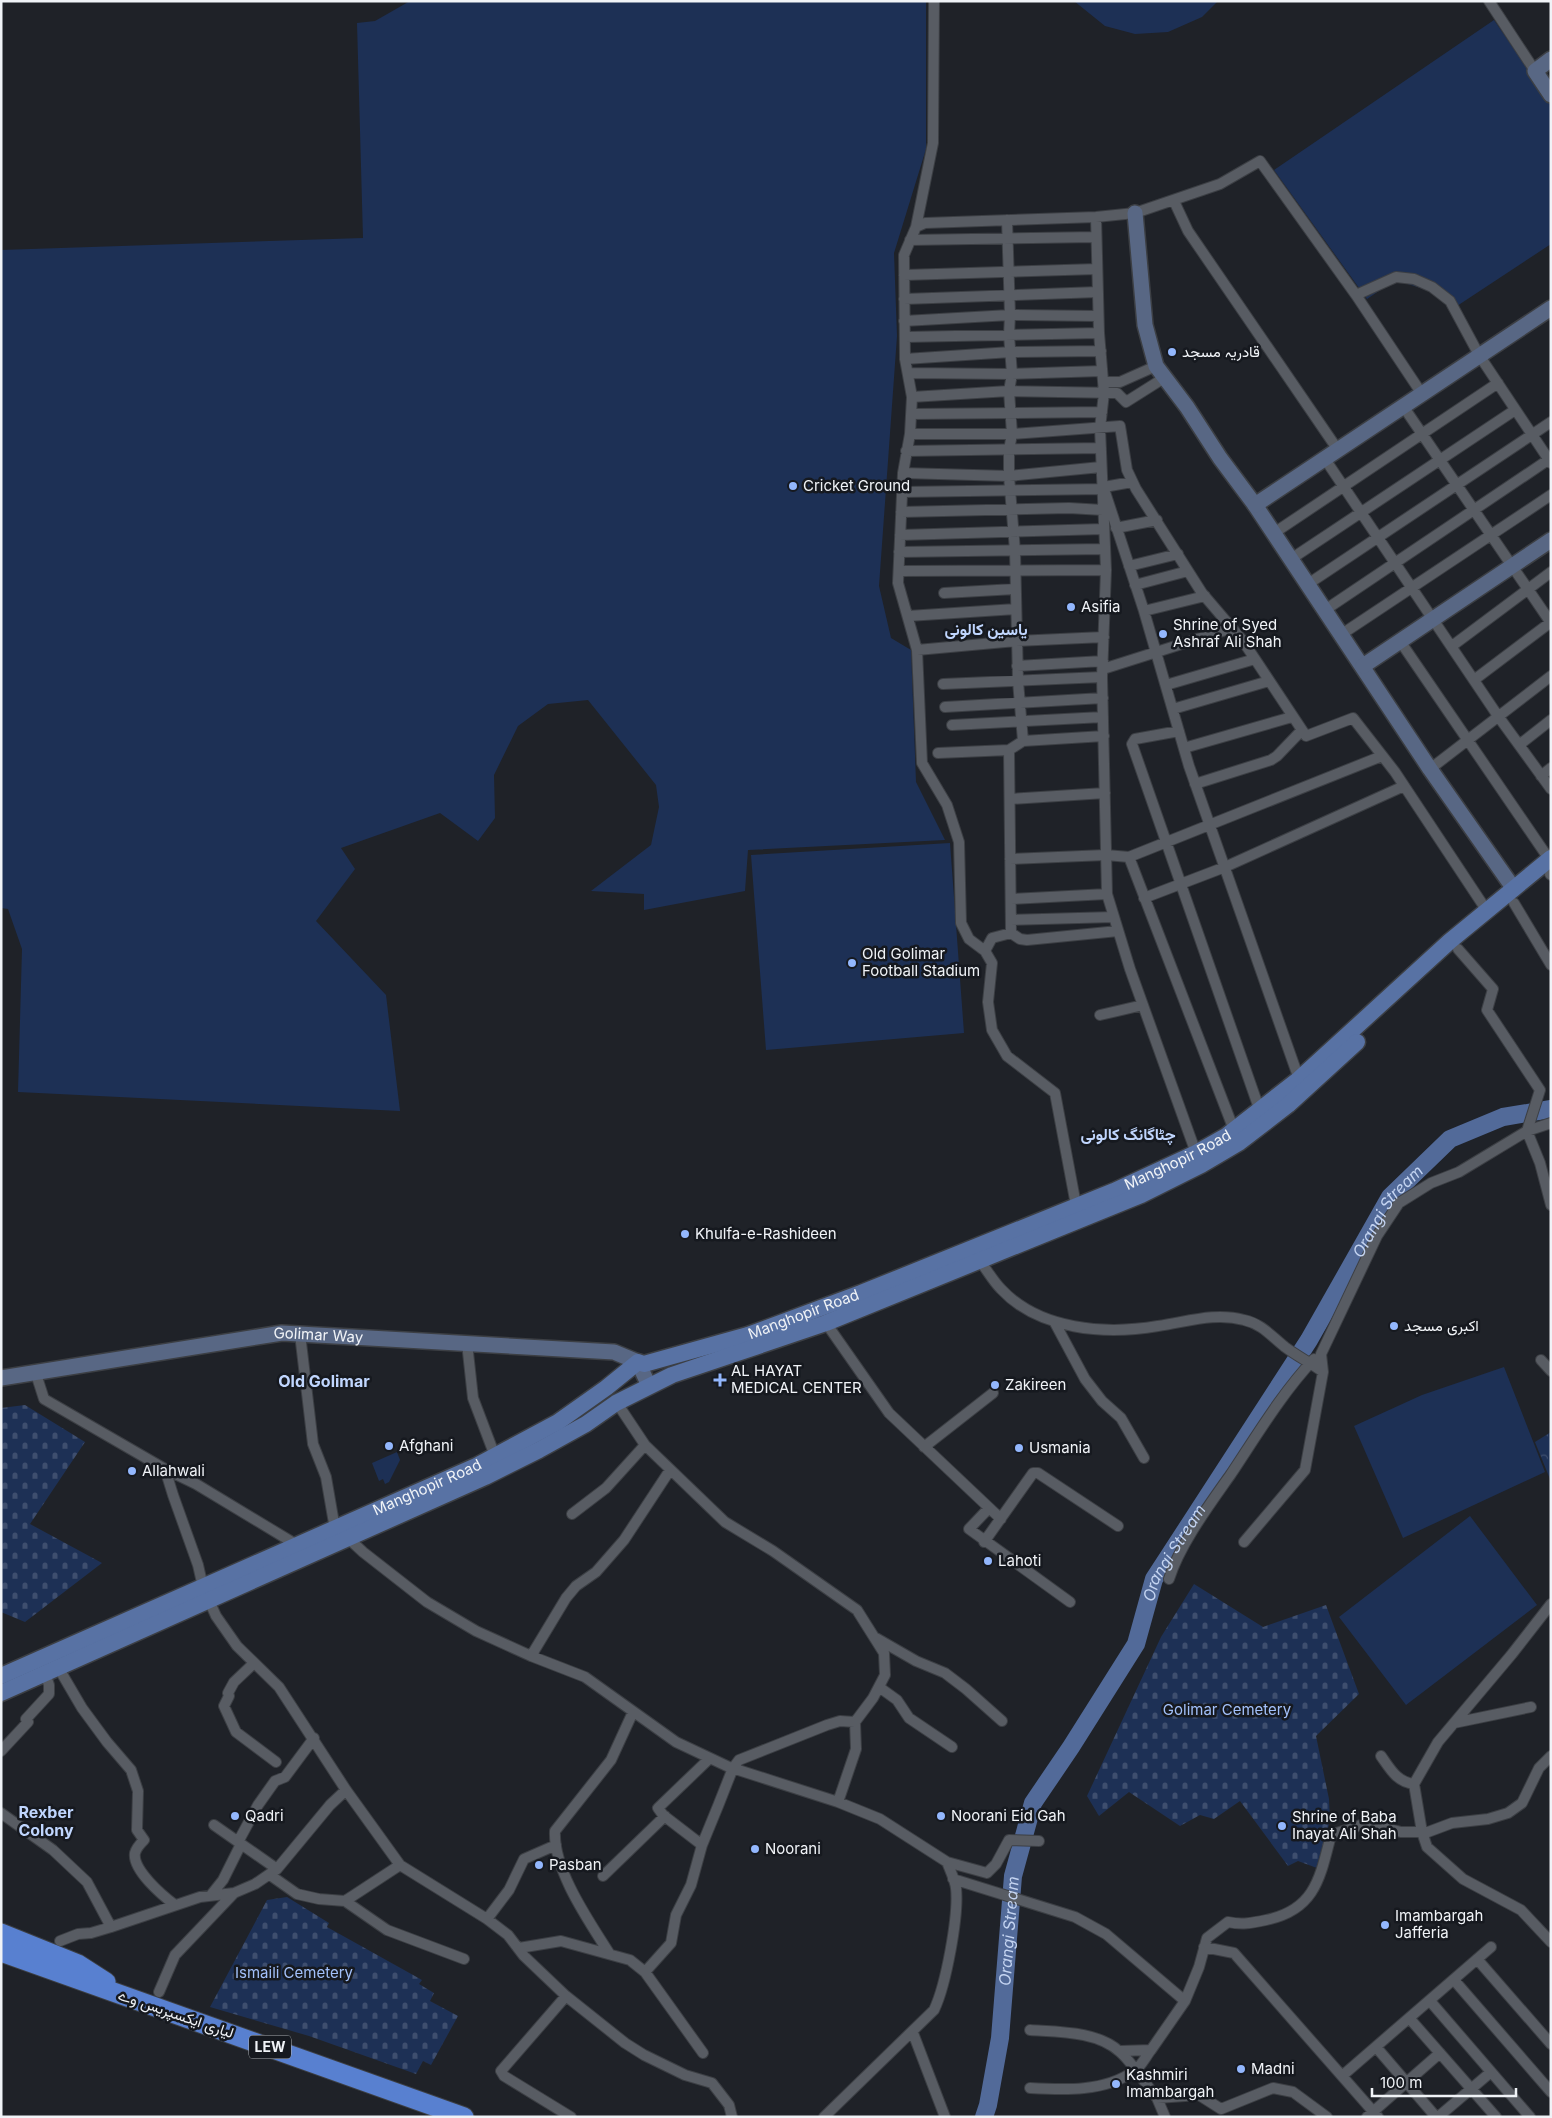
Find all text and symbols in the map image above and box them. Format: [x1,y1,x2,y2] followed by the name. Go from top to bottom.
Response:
[1182,342,1260,361] place label: قادریہ مسجد
[1166,346,1178,358] marker: قادریہ مسجد
[803,476,910,495] place label: Cricket Ground
[787,480,799,492] marker: Cricket Ground
[1081,597,1121,616] place label: Asifia
[1065,601,1077,613] marker: Asifia
[1173,615,1282,651] place label: Shrine of Syed Ashraf Ali Shah
[944,619,1028,640] district label: یاسین کالونی
[1157,628,1169,640] marker: Shrine of Syed Ashraf Ali Shah
[862,944,980,980] place label: Old Golimar Football Stadium
[846,957,858,969] marker: Old Golimar Football Stadium
[1080,1124,1176,1146] district label: چٹاگانگ کالونی
[1121,1125,1234,1194] street label: Manghopir Road
[1348,1161,1427,1261] water label: Orangi Stream
[695,1224,837,1243] place label: Khulfa-e-Rashideen
[679,1228,691,1240] marker: Khulfa-e-Rashideen
[745,1285,861,1343] street label: Manghopir Road
[1404,1316,1479,1336] place label: اکبری مسجد
[1388,1320,1400,1332] marker: اکبری مسجد
[272,1323,364,1347] street label: Golimar Way
[731,1361,862,1397] place label: AL HAYAT MEDICAL CENTER
[278,1371,370,1391] district label: Old Golimar
[713,1373,727,1387] marker: AL HAYAT MEDICAL CENTER
[1005,1375,1066,1394] place label: Zakireen
[989,1379,1001,1391] marker: Zakireen
[399,1436,453,1455] place label: Afghani
[1029,1438,1091,1457] place label: Usmania
[383,1440,395,1452] marker: Afghani
[1013,1442,1025,1454] marker: Usmania
[370,1455,485,1519] street label: Manghopir Road
[142,1461,205,1480] place label: Allahwali
[126,1465,138,1477] marker: Allahwali
[1138,1501,1210,1604] water label: Orangi Stream
[998,1551,1041,1570] place label: Lahoti
[982,1555,994,1567] marker: Lahoti
[1163,1700,1292,1719] park label: Golimar Cemetery
[18,1802,74,1840] district label: Rexber Colony
[245,1806,284,1825] place label: Qadri
[951,1806,1066,1825] place label: Noorani Eid Gah
[1292,1807,1397,1843] place label: Shrine of Baba Inayat Ali Shah
[229,1810,241,1822] marker: Qadri
[935,1810,947,1822] marker: Noorani Eid Gah
[1276,1820,1288,1832] marker: Shrine of Baba Inayat Ali Shah
[765,1839,821,1858] place label: Noorani
[749,1843,761,1855] marker: Noorani
[549,1855,602,1874] place label: Pasban
[533,1859,545,1871] marker: Pasban
[994,1876,1023,1987] water label: Orangi Stream
[1395,1906,1483,1942] place label: Imambargah Jafferia
[1379,1919,1391,1931] marker: Imambargah Jafferia
[235,1963,354,1982] park label: Ismaili Cemetery
[115,1985,237,2043] street label: لیاری ایکسپریس وے
[249,2035,291,2058] road number: LEW
[1251,2059,1295,2078] place label: Madni
[1235,2063,1247,2075] marker: Madni
[1126,2065,1214,2101] place label: Kashmiri Imambargah
[1372,2066,1516,2098] scale bar
[1380,2073,1422,2092] text: 100 m
[1110,2078,1122,2090] marker: Kashmiri Imambargah

